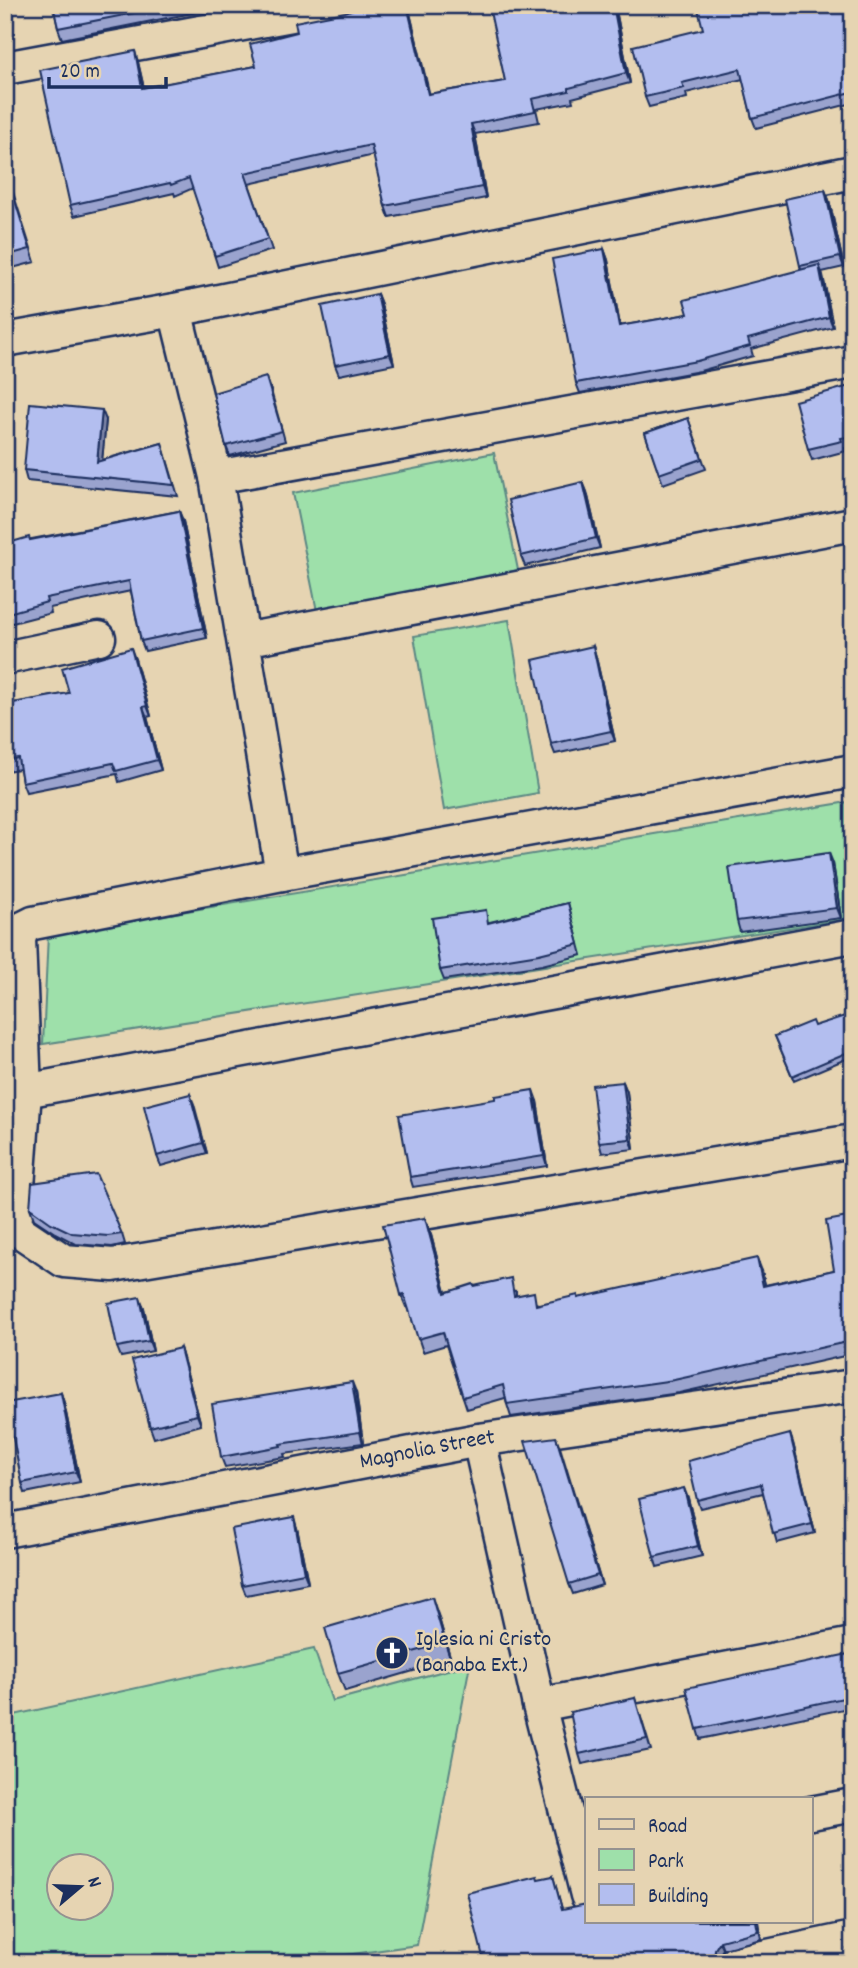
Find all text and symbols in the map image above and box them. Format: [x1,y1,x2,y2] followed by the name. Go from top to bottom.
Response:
[49,46,166,90] scale bar
[60,58,100,88] text: 20 m
[357,1421,497,1479] street label: Magnolia Street
[416,1624,551,1683] place label: Iglesia ni Cristo (Banaba Ext.)
[373,1634,411,1672] church icon: Iglesia ni Cristo (Banaba Ext.)
[585,1797,812,1923] legend
[648,1813,687,1843] text: Road
[648,1848,684,1878] text: Park
[46,1853,116,1923] north arrow
[78,1874,107,1891] text: N
[648,1883,708,1913] text: Building

